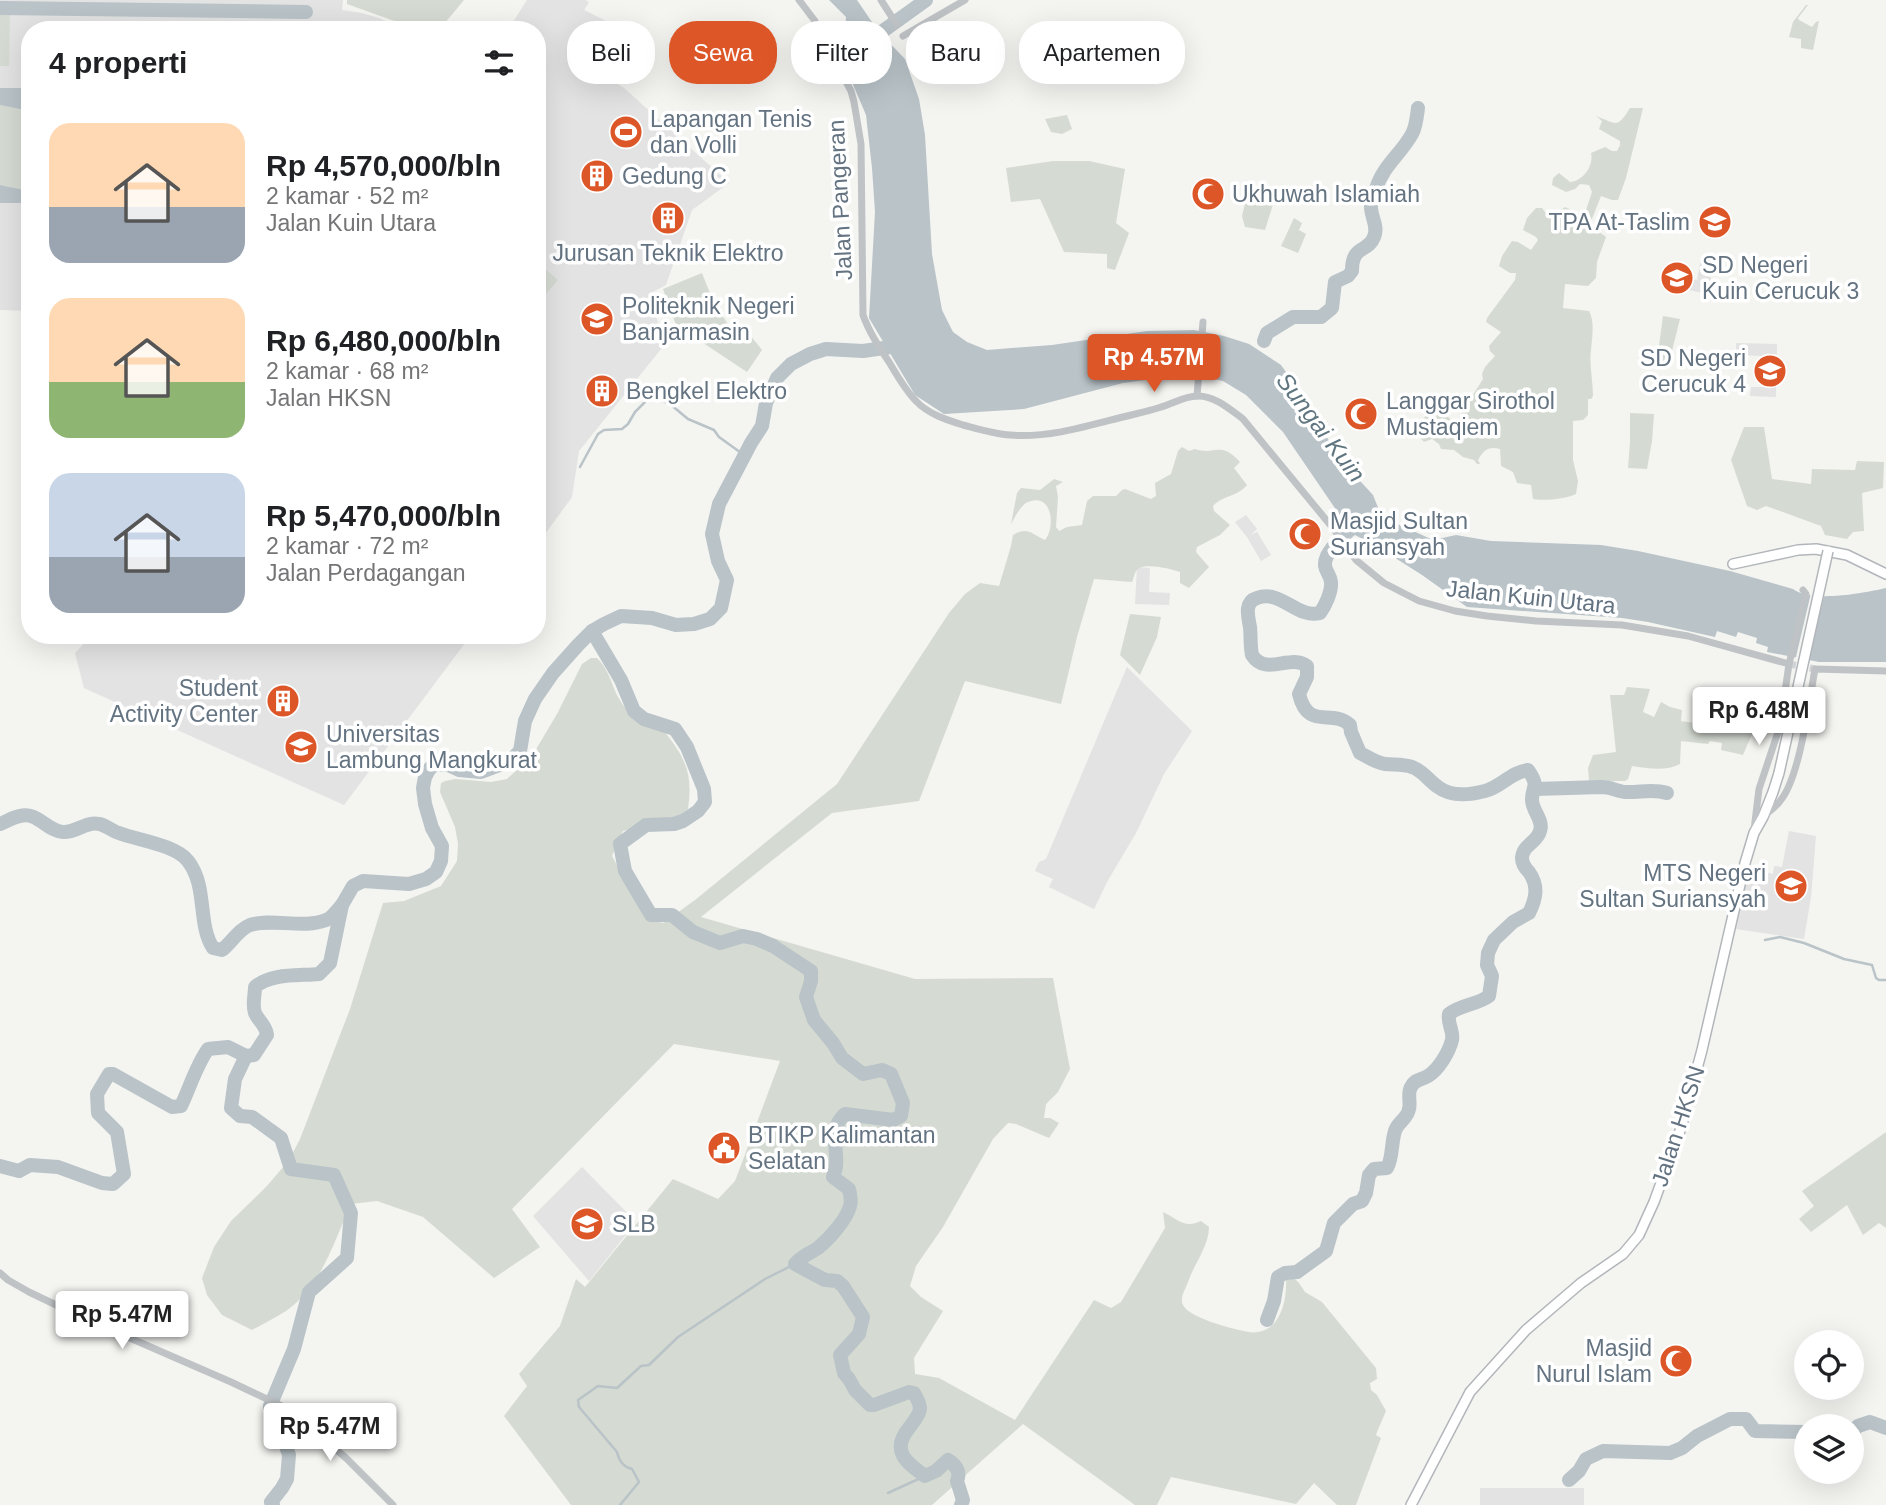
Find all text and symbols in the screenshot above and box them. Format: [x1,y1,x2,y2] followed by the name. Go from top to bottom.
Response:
[567,21,655,84] chip: Beli
[669,21,777,84] chip: Sewa
[791,21,892,84] chip: Filter
[906,21,1005,84] chip: Baru
[1019,21,1185,84] chip: Apartemen
[480,44,518,82] icon: filters
[49,46,187,79] text: 4 properti
[650,106,812,158] place label: Lapangan Tenis dan Volli
[607,113,645,151] sports icon: Lapangan Tenis dan Volli
[823,119,857,281] street label: Jalan Pangeran
[266,149,501,182] text: Rp 4,570,000/bln
[105,151,189,235] icon: home
[578,157,616,195] building icon: Gedung C
[622,163,727,189] place label: Gedung C
[1189,175,1227,213] mosque icon: Ukhuwah Islamiah
[1232,181,1420,207] place label: Ukhuwah Islamiah
[266,183,428,209] text: 2 kamar · 52 m²
[649,199,687,237] building icon: Jurusan Teknik Elektro
[1696,203,1734,241] school or university icon: TPA At-Taslim
[1549,209,1690,235] place label: TPA At-Taslim
[266,210,436,236] text: Jalan Kuin Utara
[553,240,783,266] place label: Jurusan Teknik Elektro
[1702,252,1859,304] place label: SD Negeri Kuin Cerucuk 3
[1658,259,1696,297] school or university icon: SD Negeri Kuin Cerucuk 3
[622,293,795,345] place label: Politeknik Negeri Banjarmasin
[578,300,616,338] school or university icon: Politeknik Negeri Banjarmasin
[266,324,501,357] text: Rp 6,480,000/bln
[105,326,189,410] icon: home
[1082,334,1226,394] pin: Rp 4.57M
[1104,344,1204,370] text: Rp 4.57M
[1640,345,1746,397] place label: SD Negeri Cerucuk 4
[1751,352,1789,390] school or university icon: SD Negeri Cerucuk 4
[266,358,428,384] text: 2 kamar · 68 m²
[1271,367,1371,487] water label: Sungai Kuin
[583,372,621,410] building icon: Bengkel Elektro
[626,378,787,404] place label: Bengkel Elektro
[266,385,391,411] text: Jalan HKSN
[1386,388,1555,440] place label: Langgar Sirothol Mustaqiem
[1342,395,1380,433] mosque icon: Langgar Sirothol Mustaqiem
[266,499,501,532] text: Rp 5,470,000/bln
[105,501,189,585] icon: home
[1330,508,1468,560] place label: Masjid Sultan Suriansyah
[1286,515,1324,553] mosque icon: Masjid Sultan Suriansyah
[266,533,428,559] text: 2 kamar · 72 m²
[266,560,466,586] text: Jalan Perdagangan
[1445,575,1617,619] street label: Jalan Kuin Utara
[110,675,259,727] place label: Student Activity Center
[264,682,302,720] building icon: Student Activity Center
[1687,688,1831,747] pin: Rp 6.48M
[1709,697,1809,723] text: Rp 6.48M
[326,721,538,773] place label: Universitas Lambung Mangkurat
[282,728,320,766] school or university icon: Universitas Lambung Mangkurat
[1579,860,1766,912] place label: MTS Negeri Sultan Suriansyah
[1772,867,1810,905] school or university icon: MTS Negeri Sultan Suriansyah
[1646,1062,1710,1190] street label: Jalan HKSN
[748,1122,936,1174] place label: BTIKP Kalimantan Selatan
[705,1129,743,1167] public building icon: BTIKP Kalimantan Selatan
[568,1205,606,1243] school or university icon: SLB
[612,1211,655,1237] place label: SLB
[50,1292,194,1351] pin: Rp 5.47M
[72,1301,172,1327] text: Rp 5.47M
[1794,1330,1864,1484] map controls
[1794,1330,1864,1400] button: locate
[1536,1335,1652,1387] place label: Masjid Nurul Islam
[1657,1342,1695,1380] mosque icon: Masjid Nurul Islam
[258,1404,402,1463] pin: Rp 5.47M
[280,1413,380,1439] text: Rp 5.47M
[1794,1414,1864,1484] button: layers

